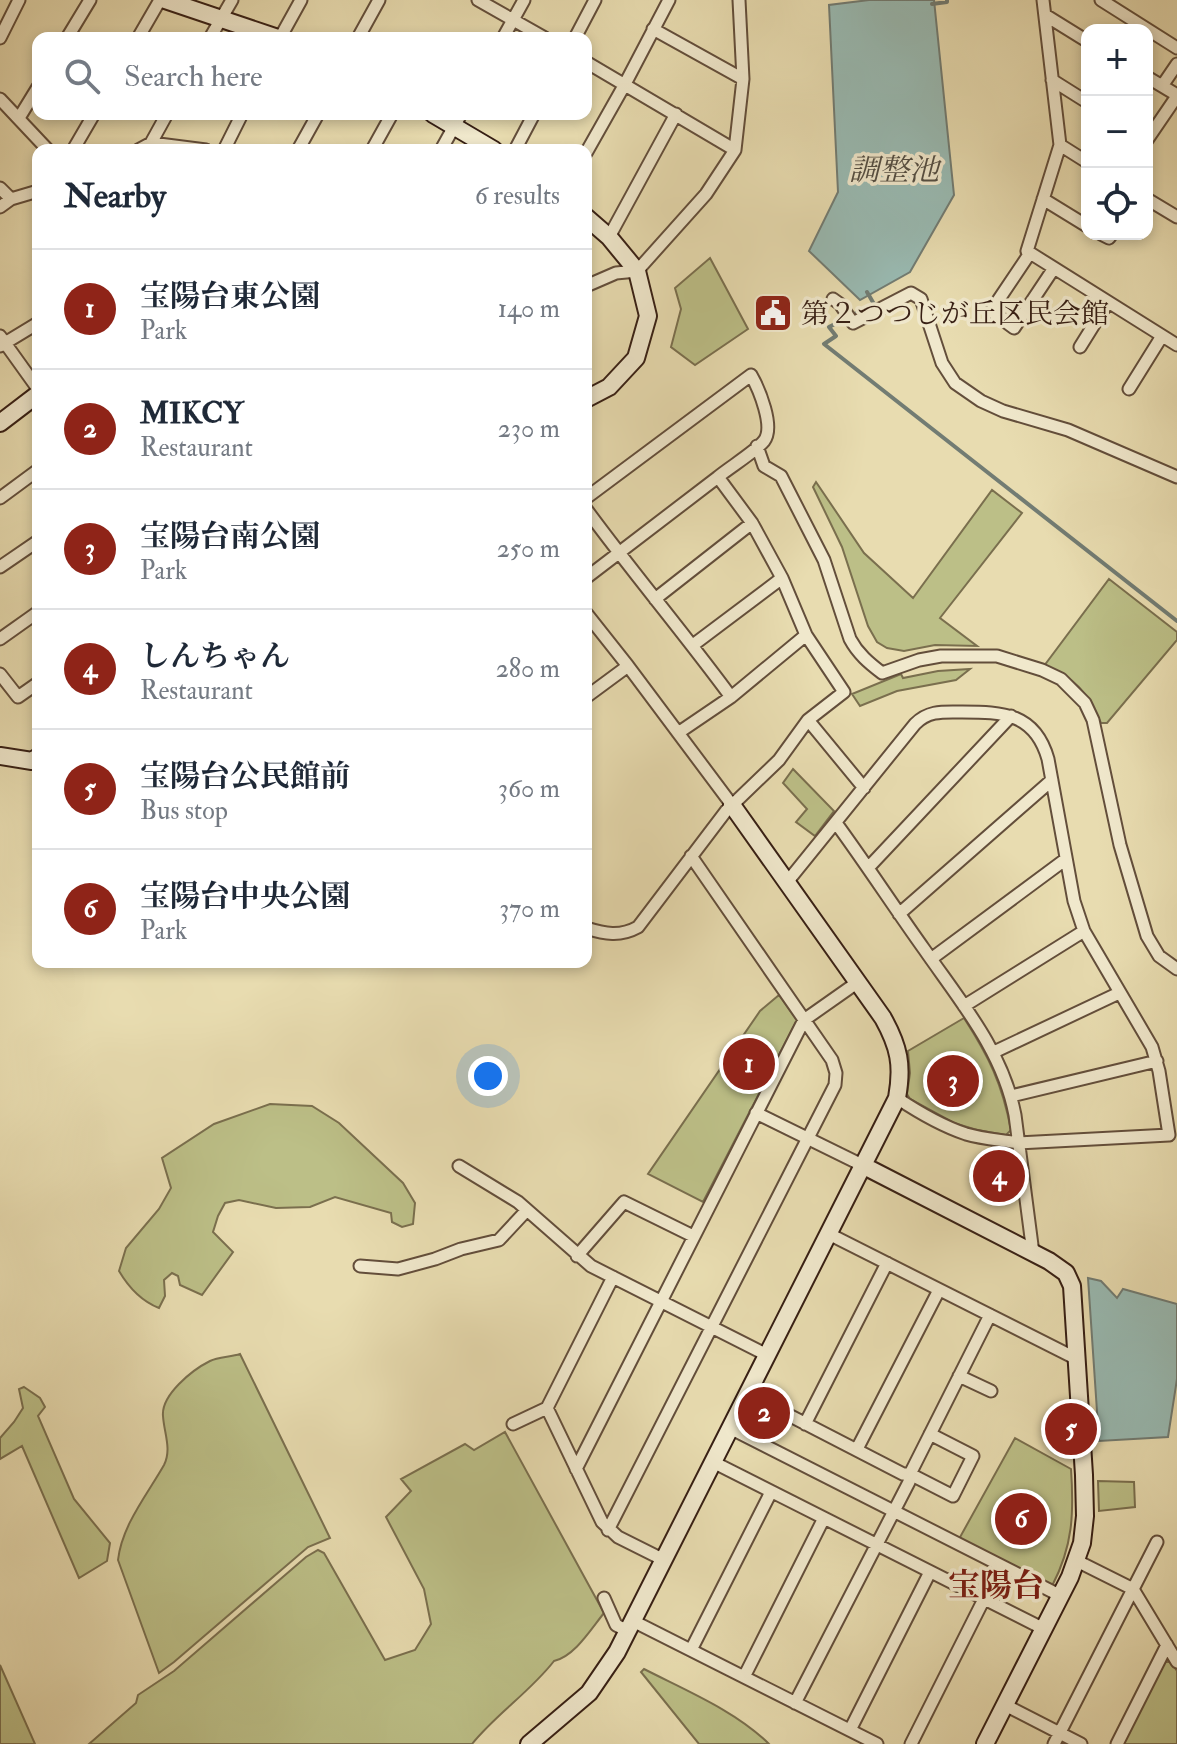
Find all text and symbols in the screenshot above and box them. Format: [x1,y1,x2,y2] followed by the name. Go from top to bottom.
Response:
[1081,24,1153,240] map controls
[1081,24,1153,96] button: +
[32,32,592,120] search box
[60,54,104,98] icon: search
[124,58,263,95] text: Search here
[1081,96,1153,168] button: −
[849,152,942,189] water label: 調整池
[1081,168,1153,240] button: locate
[64,175,166,218] text: Nearby
[475,180,560,212] text: 6 results
[140,278,320,315] text: 宝陽台東公園
[752,292,794,334] public building icon: 第２つつじが丘区民会館
[85,293,95,325] text: 1
[498,293,560,325] text: 140 m
[801,297,1109,332] place label: 第２つつじが丘区民会館
[140,315,187,347] text: Park
[140,395,244,432] text: MIKCY
[83,413,97,445] text: 2
[498,413,560,445] text: 230 m
[140,432,253,464] text: Restaurant
[140,518,320,555] text: 宝陽台南公園
[85,533,95,565] text: 3
[497,533,560,565] text: 250 m
[140,555,187,587] text: Park
[140,638,290,675] text: しんちゃん
[83,653,97,685] text: 4
[496,653,560,685] text: 280 m
[140,675,253,707] text: Restaurant
[140,758,350,795] text: 宝陽台公民館前
[84,773,96,805] text: 5
[498,773,560,805] text: 360 m
[140,795,228,827] text: Bus stop
[140,878,350,915] text: 宝陽台中央公園
[83,893,97,925] text: 6
[499,893,560,925] text: 370 m
[140,915,187,947] text: Park
[723,1034,775,1094] pin: 1
[927,1051,979,1111] pin: 3
[468,1056,508,1096] your location
[973,1146,1025,1206] pin: 4
[738,1383,790,1443] pin: 2
[1045,1399,1097,1459] pin: 5
[995,1489,1047,1549] pin: 6
[948,1566,1044,1606] district label: 宝陽台

